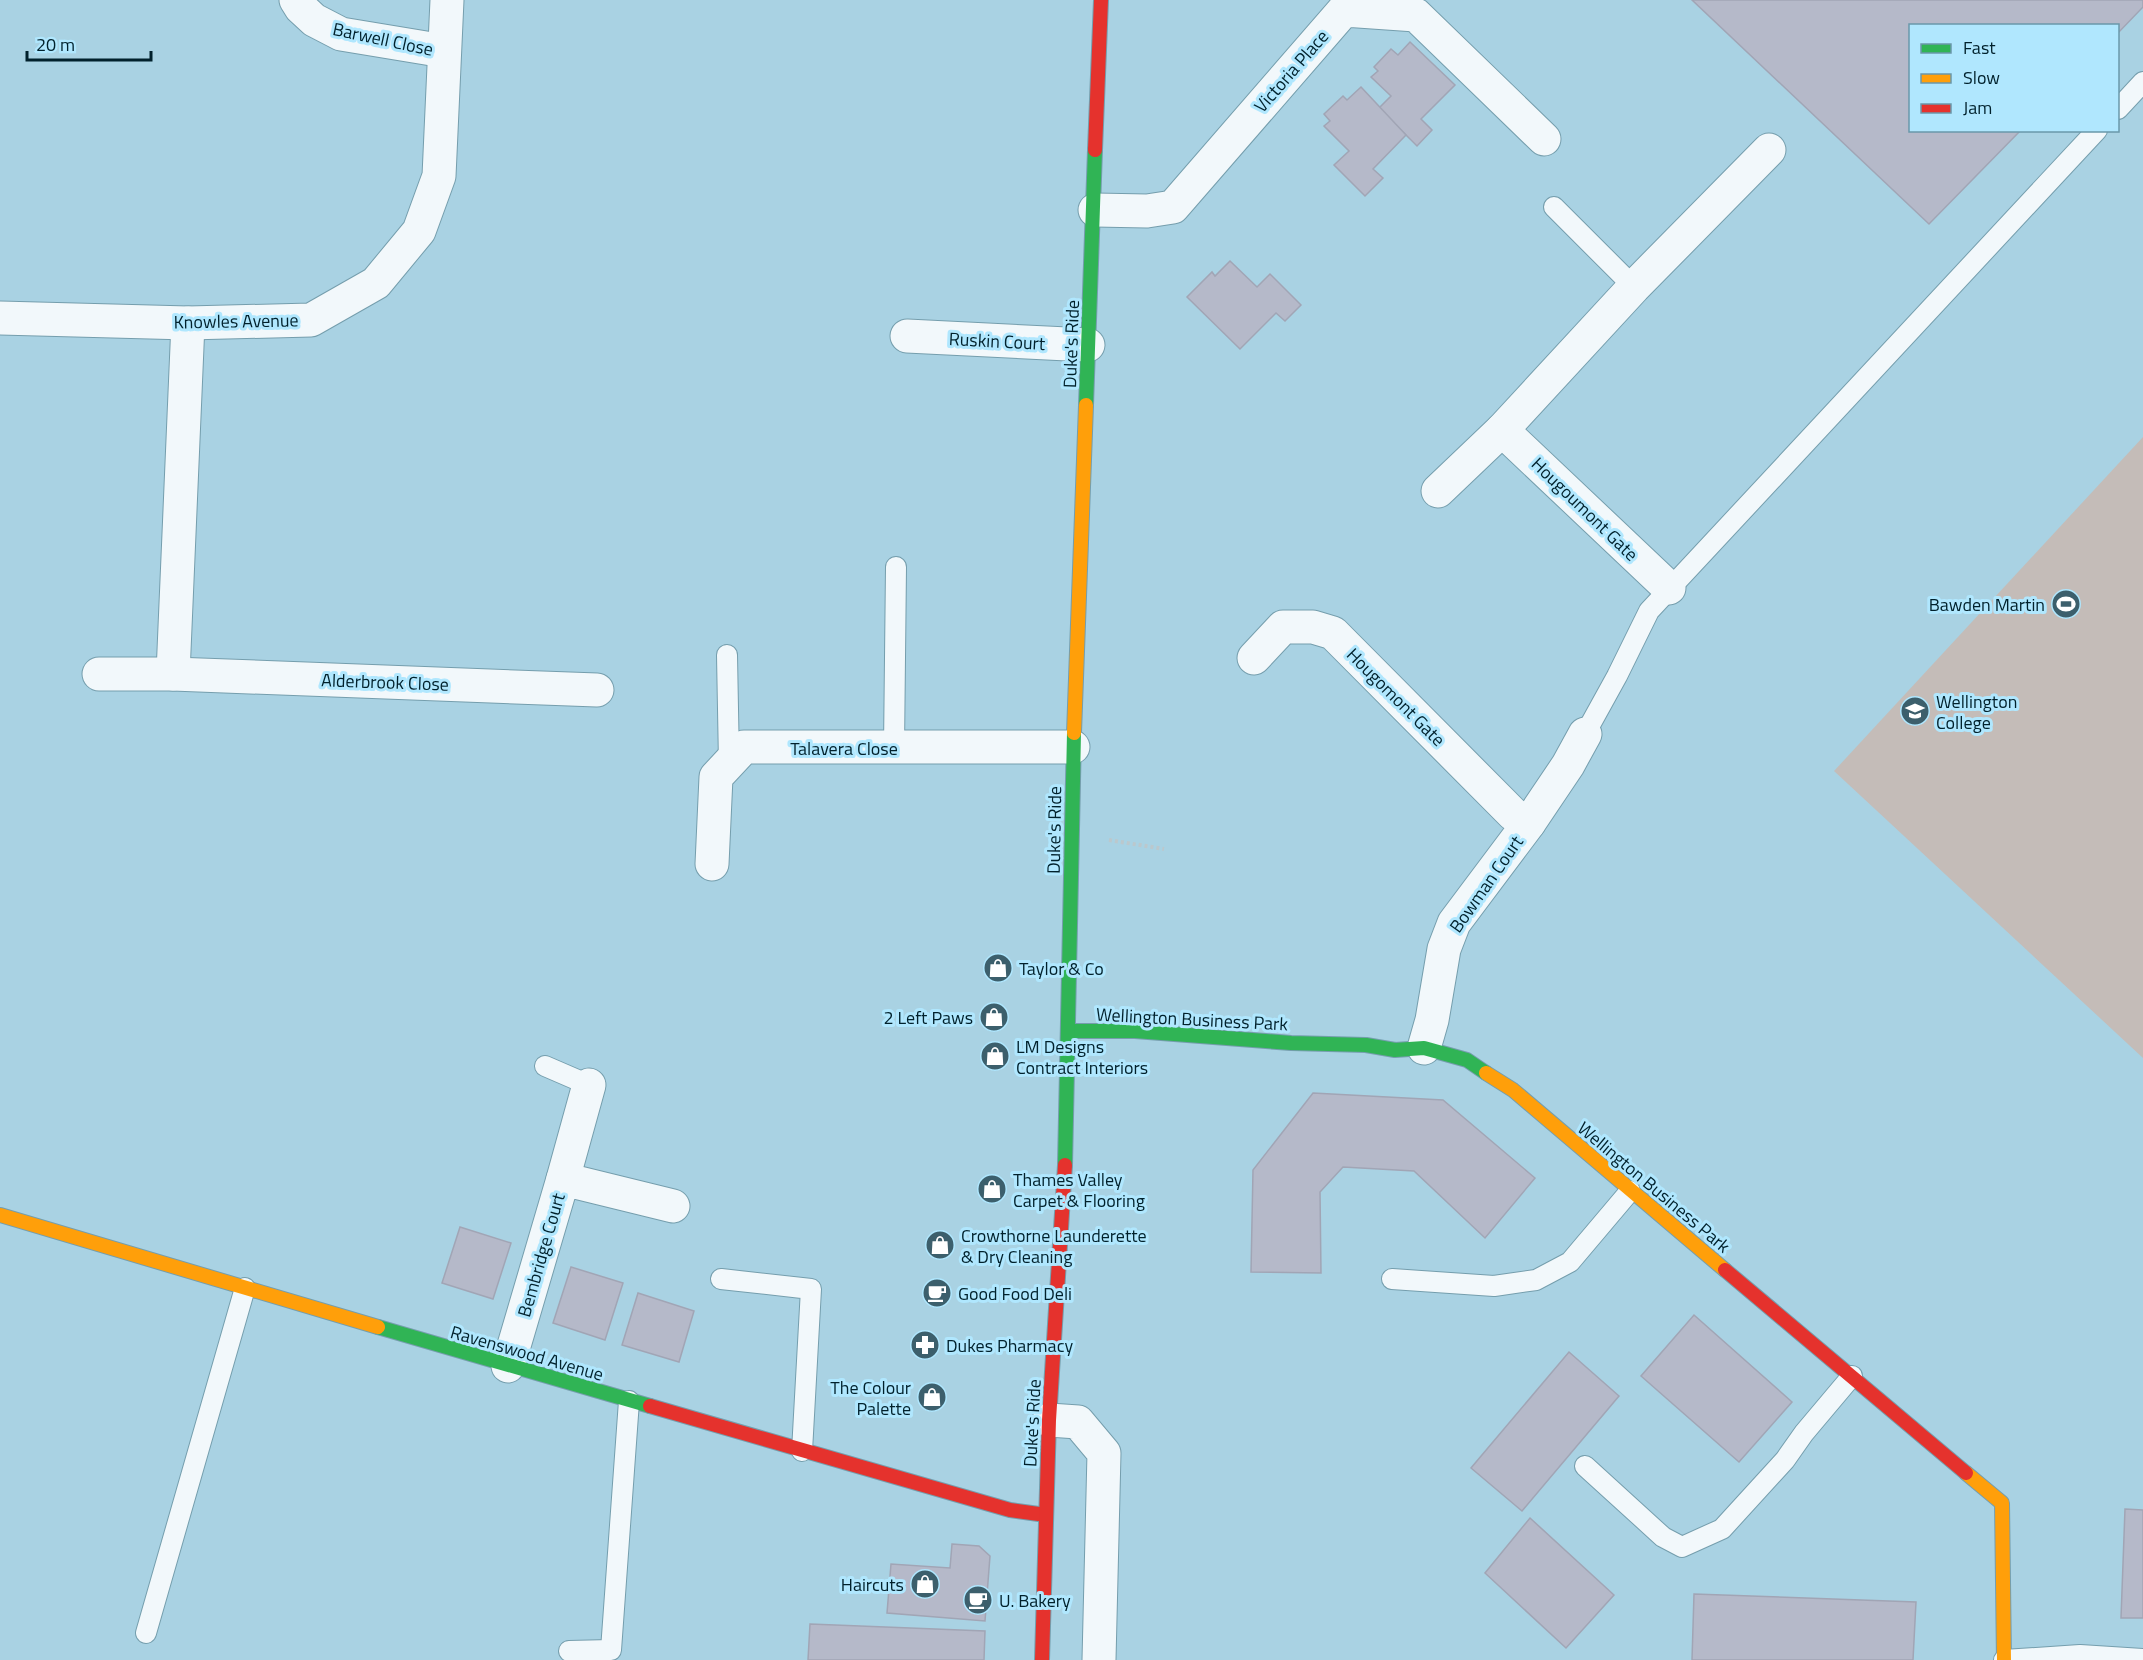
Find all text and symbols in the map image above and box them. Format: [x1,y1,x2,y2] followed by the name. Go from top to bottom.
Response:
[330,15,436,63] street label: Barwell Close
[27,24,152,62] scale bar
[1247,24,1335,118] street label: Victoria Place
[1909,24,2119,132] legend
[36,31,75,58] text: 20 m
[1963,34,1996,61] text: Fast
[1963,64,2000,91] text: Slow
[1963,94,1992,121] text: Jam
[1056,300,1086,388] street label: Duke's Ride
[173,306,299,336] street label: Knowles Avenue
[948,325,1047,357] street label: Ruskin Court
[1525,451,1645,567] street label: Hougoumont Gate
[2050,588,2082,620] sports icon: Bawden Martin
[1929,591,2045,618] place label: Bawden Martin
[1341,642,1451,752] street label: Hougomont Gate
[321,666,449,698] street label: Alderbrook Close
[1936,688,2017,736] place label: Wellington College
[1899,695,1931,727] school or university icon: Wellington College
[790,735,898,762] street label: Talavera Close
[1040,786,1068,874] street label: Duke's Ride
[1442,829,1530,938] street label: Bowman Court
[982,952,1014,984] shop icon: Taylor & Co
[1019,955,1104,982] place label: Taylor & Co
[1095,1000,1289,1038] street label: Wellington Business Park
[978,1001,1010,1033] shop icon: 2 Left Paws
[883,1004,973,1031] place label: 2 Left Paws
[1016,1033,1148,1081] place label: LM Designs Contract Interiors
[979,1040,1011,1072] shop icon: LM Designs Contract Interiors
[1572,1115,1737,1259] street label: Wellington Business Park
[1013,1166,1145,1214] place label: Thames Valley Carpet & Flooring
[976,1173,1008,1205] shop icon: Thames Valley Carpet & Flooring
[510,1189,572,1320] street label: Bembridge Court
[961,1222,1147,1270] place label: Crowthorne Launderette & Dry Cleaning
[924,1229,956,1261] shop icon: Crowthorne Launderette & Dry Cleaning
[921,1277,953,1309] cafe icon: Good Food Deli
[958,1280,1072,1307] place label: Good Food Deli
[447,1318,607,1388] street label: Ravenswood Avenue
[909,1329,941,1361] pharmacy icon: Dukes Pharmacy
[946,1332,1073,1359] place label: Dukes Pharmacy
[830,1374,911,1422] place label: The Colour Palette
[1016,1378,1048,1468] street label: Duke's Ride
[916,1381,948,1413] shop icon: The Colour Palette
[909,1568,941,1600] shop icon: Haircuts
[841,1571,904,1598] place label: Haircuts
[962,1584,994,1616] cafe icon: U. Bakery
[999,1587,1071,1614] place label: U. Bakery

